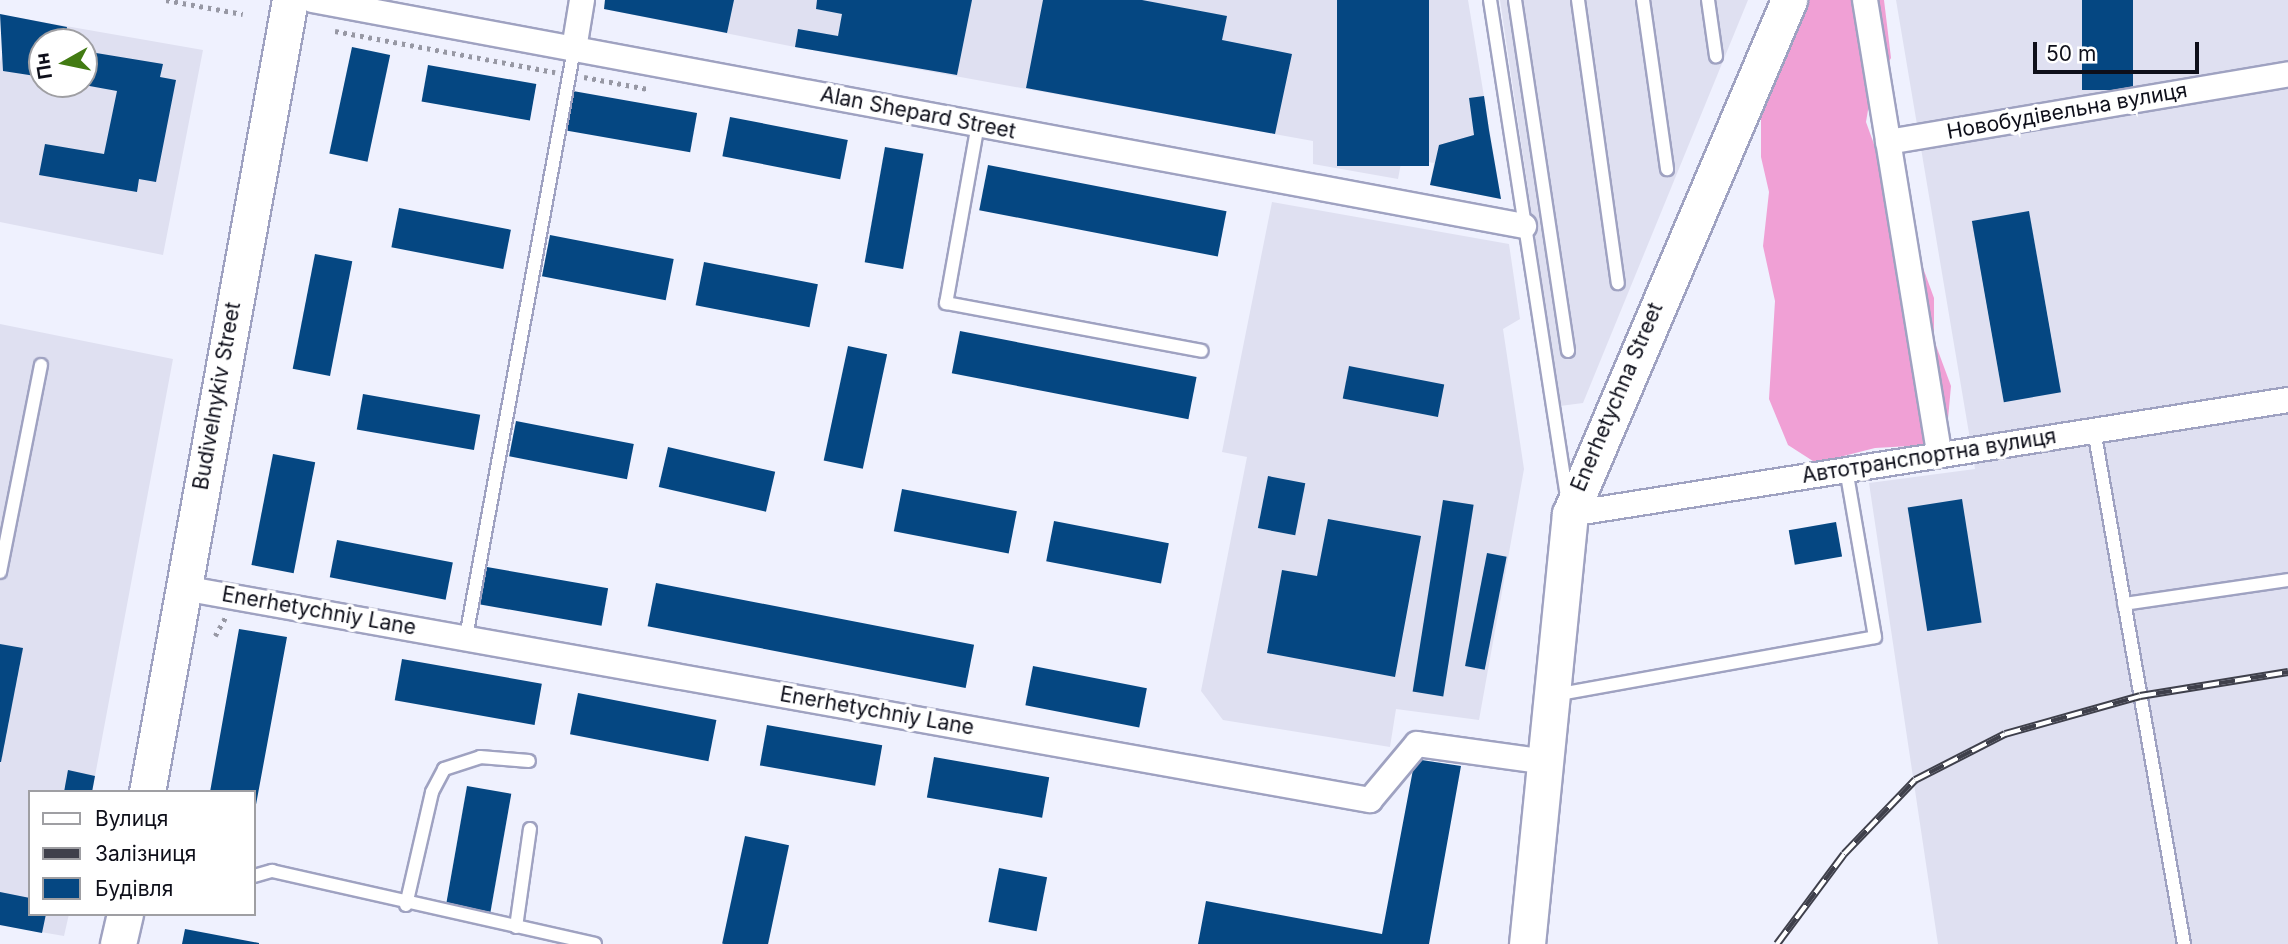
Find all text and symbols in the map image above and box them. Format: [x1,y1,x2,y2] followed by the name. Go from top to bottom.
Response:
[28,28,98,98] north arrow
[2036,28,2202,72] scale bar
[2046,41,2096,66] text: 50 m
[30,51,57,81] text: Пн
[1945,77,2189,145] street label: Новобудівельна вулиця
[818,82,1018,144] street label: Alan Shepard Street
[1566,299,1668,495] street label: Enerhetychna Street
[188,300,246,492] street label: Budivelnykiv Street
[1800,423,2058,489] street label: Автотранспортна вулиця
[220,582,418,640] street label: Enerhetychniy Lane
[778,682,976,740] street label: Enerhetychniy Lane
[28,790,256,916] legend
[95,806,168,831] text: Вулиця
[95,841,196,866] text: Залізниця
[95,876,173,901] text: Будівля

